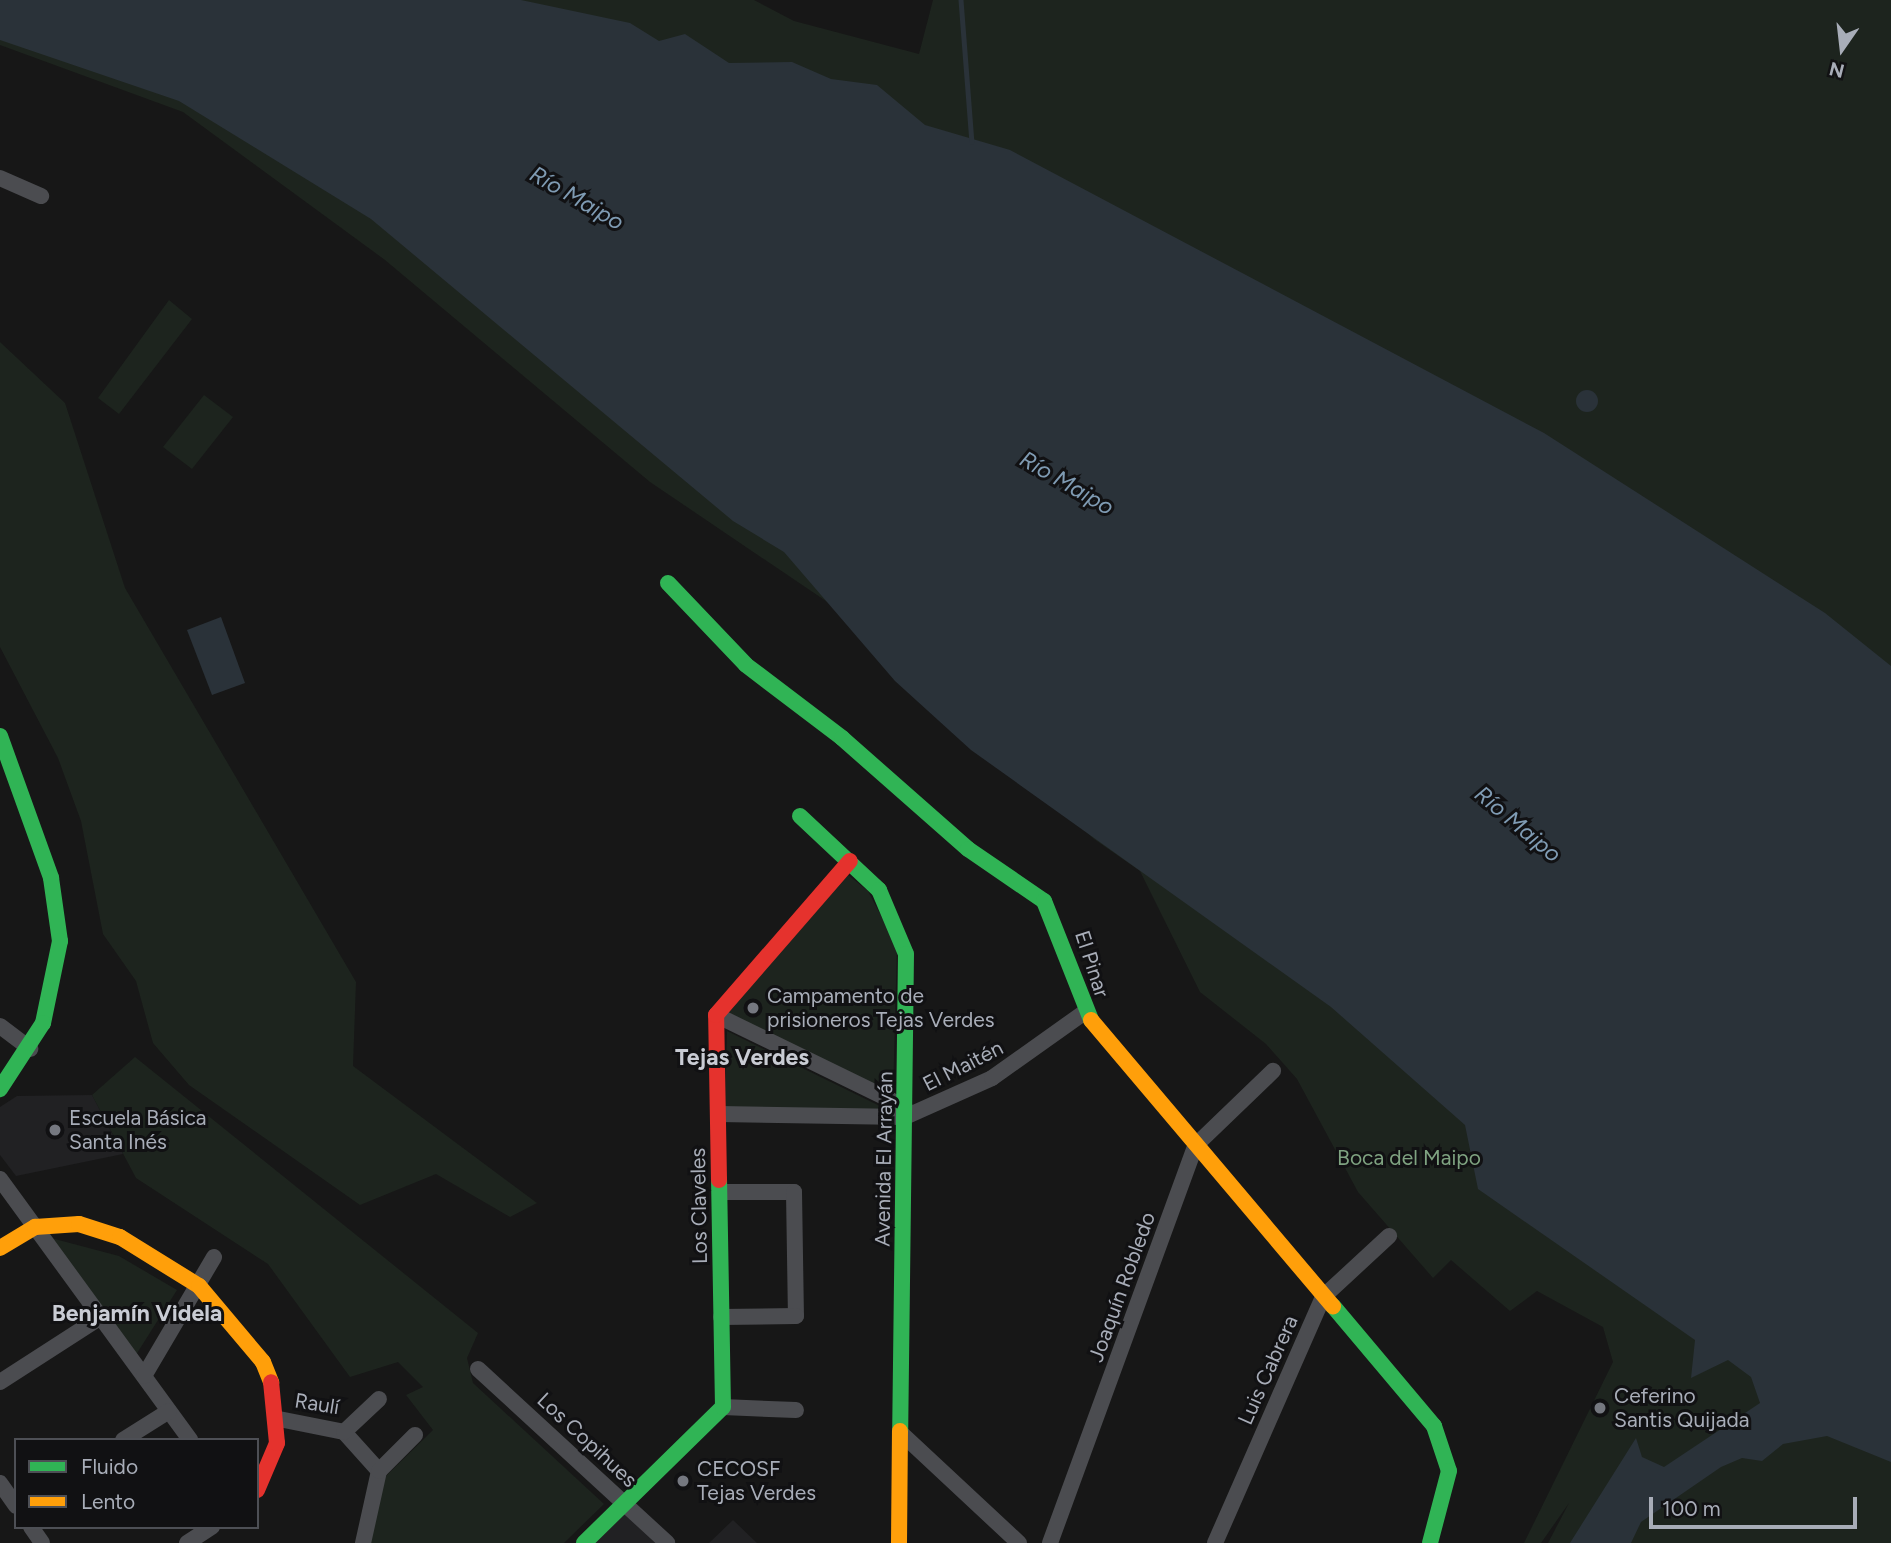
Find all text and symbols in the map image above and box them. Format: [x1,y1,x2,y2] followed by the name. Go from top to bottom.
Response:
[1807,14,1877,84] north arrow
[1827,57,1847,83] text: N
[525,160,629,236] water label: Río Maipo
[1015,445,1119,521] water label: Río Maipo
[1469,780,1567,868] water label: Río Maipo
[1069,927,1115,1001] street label: El Pinar
[767,983,995,1033] place label: Campamento de prisioneros Tejas Verdes
[745,1000,761,1016] marker: Campamento de prisioneros Tejas Verdes
[919,1035,1007,1097] street label: El Maitén
[675,1043,809,1071] district label: Tejas Verdes
[870,1071,898,1247] street label: Avenida El Arrayán
[69,1105,207,1155] place label: Escuela Básica Santa Inés
[47,1122,63,1138] marker: Escuela Básica Santa Inés
[1337,1145,1481,1171] park label: Boca del Maipo
[685,1148,713,1264] street label: Los Claveles
[1083,1209,1161,1365] street label: Joaquín Robledo
[52,1299,222,1327] district label: Benjamín Videla
[1233,1311,1303,1429] street label: Luis Cabrera
[1614,1383,1749,1433] place label: Ceferino Santis Quijada
[532,1387,642,1493] street label: Los Copihues
[293,1388,341,1420] street label: Raulí
[1592,1400,1608,1416] marker: Ceferino Santis Quijada
[14,1438,259,1529] legend
[81,1454,138,1479] text: Fluido
[697,1456,816,1506] place label: CECOSF Tejas Verdes
[675,1473,691,1489] marker: CECOSF Tejas Verdes
[1653,1484,1861,1528] scale bar
[81,1489,135,1514] text: Lento
[1662,1496,1721,1521] text: 100 m

